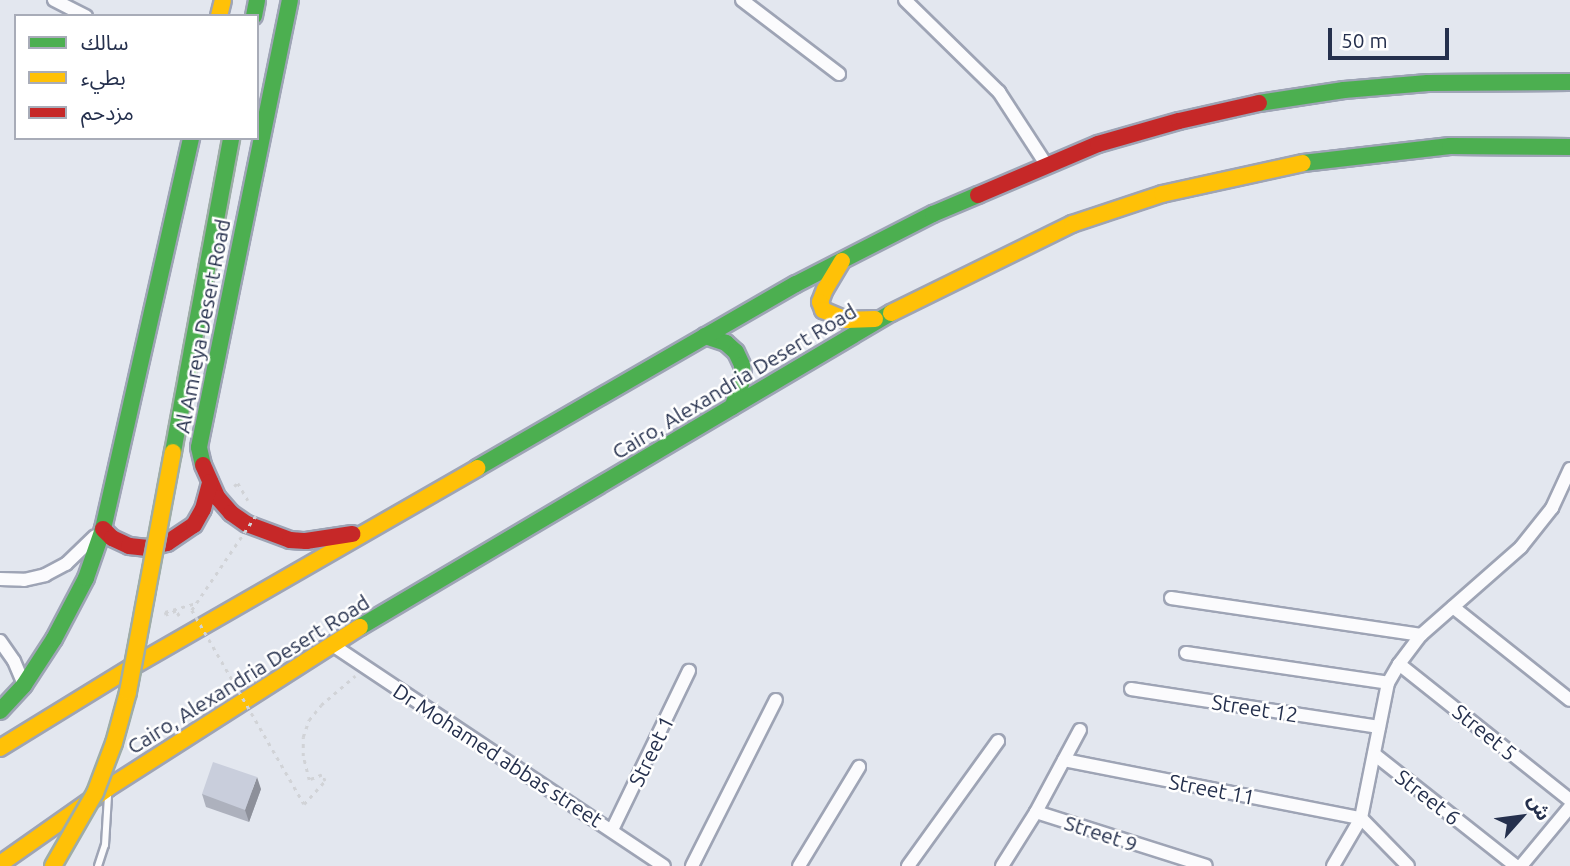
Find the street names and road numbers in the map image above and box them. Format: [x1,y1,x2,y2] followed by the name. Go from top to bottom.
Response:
[169,217,235,435] street label: Al Amreya Desert Road
[607,298,861,464] street label: Cairo, Alexandria Desert Road
[122,589,374,759] street label: Cairo, Alexandria Desert Road
[389,678,607,832] street label: Dr Mohamed abbas street
[1210,689,1300,727] street label: Street 12
[1448,699,1522,765] street label: Street 5
[623,712,679,790] street label: Street 1
[1391,764,1465,830] street label: Street 6
[1167,768,1257,810] street label: Street 11
[1061,809,1141,857] street label: Street 9

